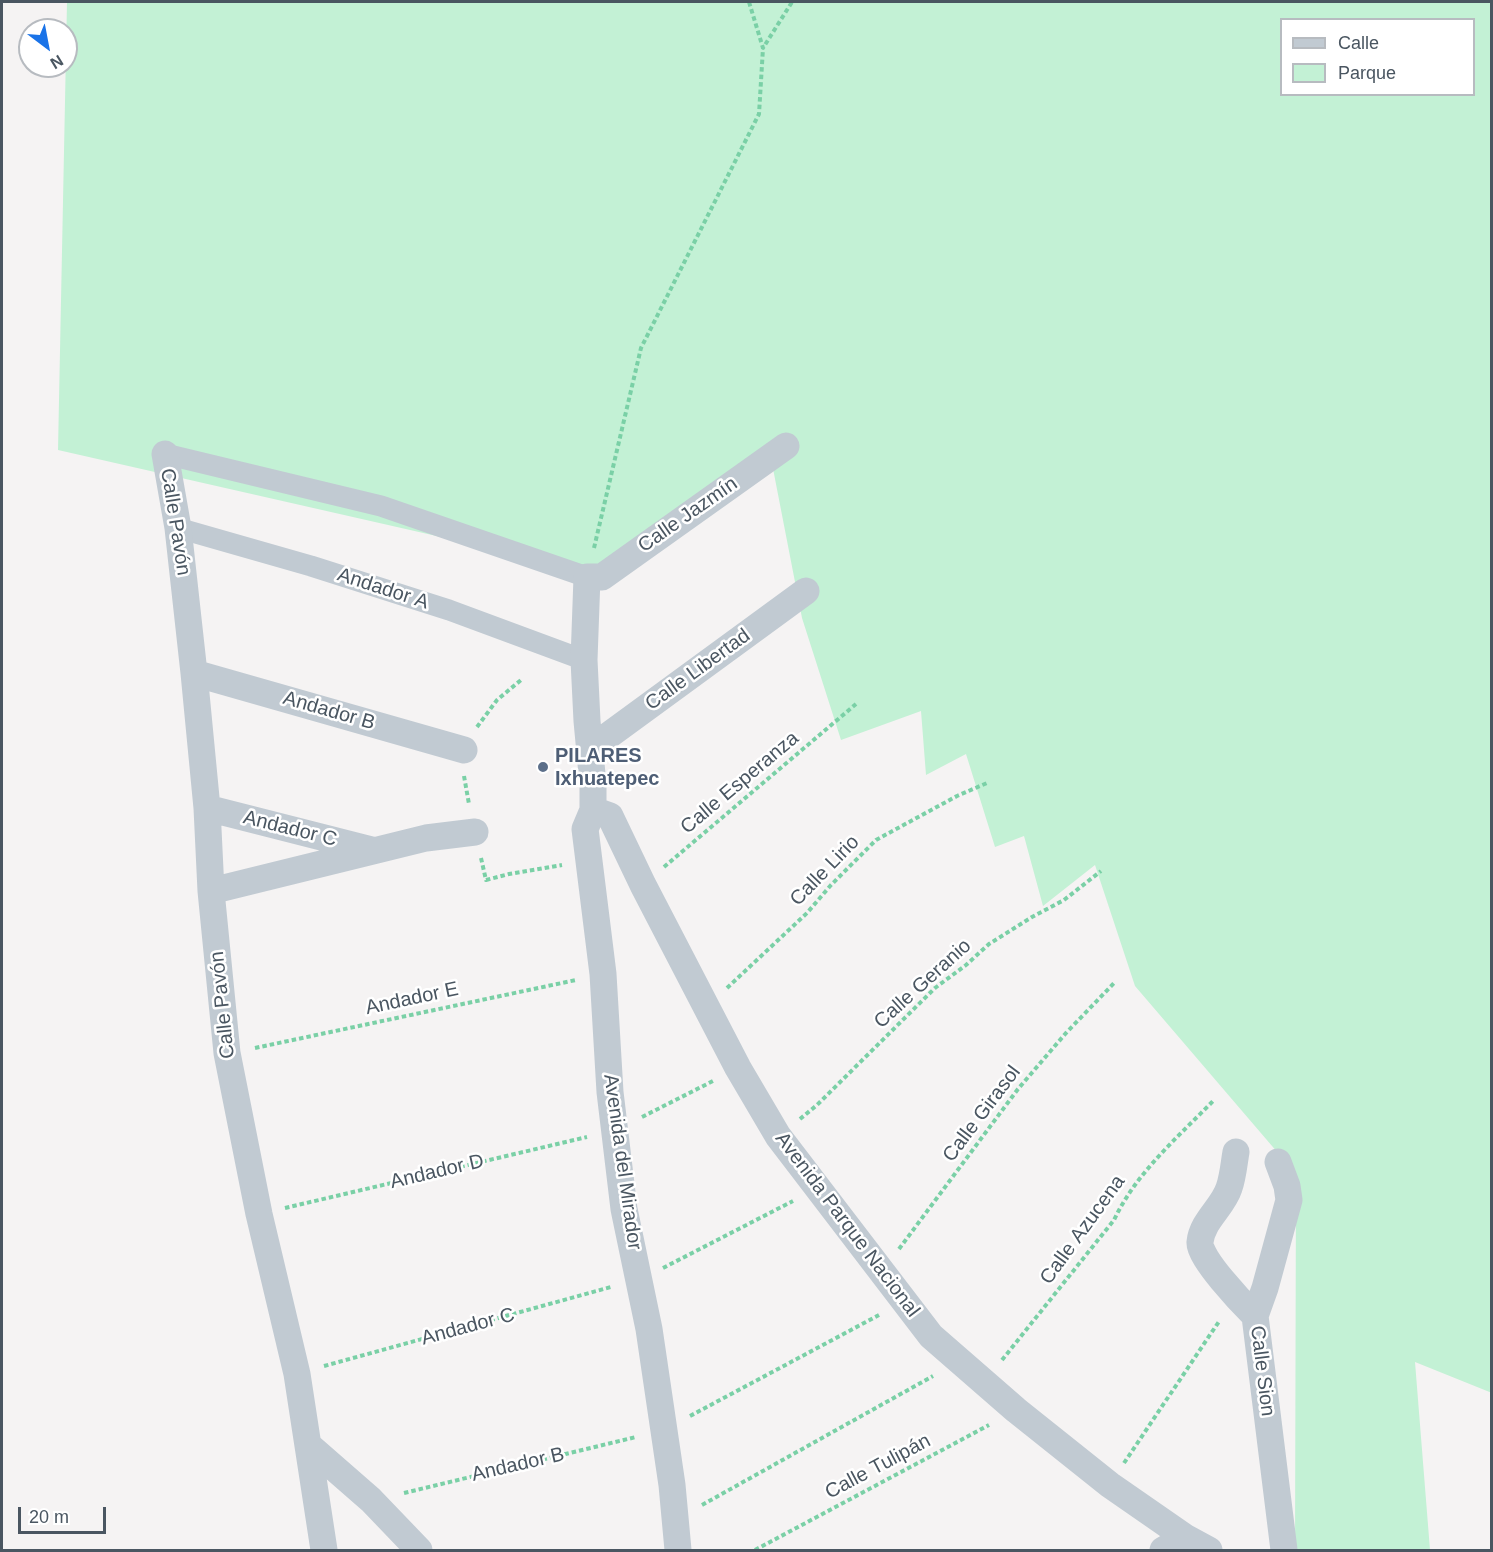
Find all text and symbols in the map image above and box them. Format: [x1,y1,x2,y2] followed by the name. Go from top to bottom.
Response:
[18,18,78,78] north arrow
[1280,18,1475,96] legend
[1338,33,1379,53] text: Calle
[47,52,66,72] text: N
[1338,63,1396,83] text: Parque
[155,467,195,577] street label: Calle Pavón
[634,472,742,558] street label: Calle Jazmín
[334,563,432,615] street label: Andador A
[641,624,755,716] street label: Calle Libertad
[280,686,378,736] street label: Andador B
[676,727,804,839] street label: Calle Esperanza
[555,744,659,791] place label: PILARES Ixhuatepec
[536,760,550,774] marker: PILARES Ixhuatepec
[241,806,339,852] street label: Andador C
[785,831,865,911] street label: Calle Lirio
[870,934,976,1034] street label: Calle Geranio
[205,950,241,1060] street label: Calle Pavón
[363,977,461,1021] street label: Andador E
[938,1061,1026,1167] street label: Calle Girasol
[598,1072,646,1252] street label: Avenida del Mirador
[770,1128,924,1322] street label: Avenida Parque Nacional
[388,1150,486,1194] street label: Andador D
[1035,1171,1131,1289] street label: Calle Azucena
[419,1303,517,1351] street label: Andador C
[1245,1324,1279,1418] street label: Calle Sion
[821,1429,935,1505] street label: Calle Tulipán
[469,1443,567,1487] street label: Andador B
[21,1495,110,1533] scale bar
[29,1507,69,1527] text: 20 m

